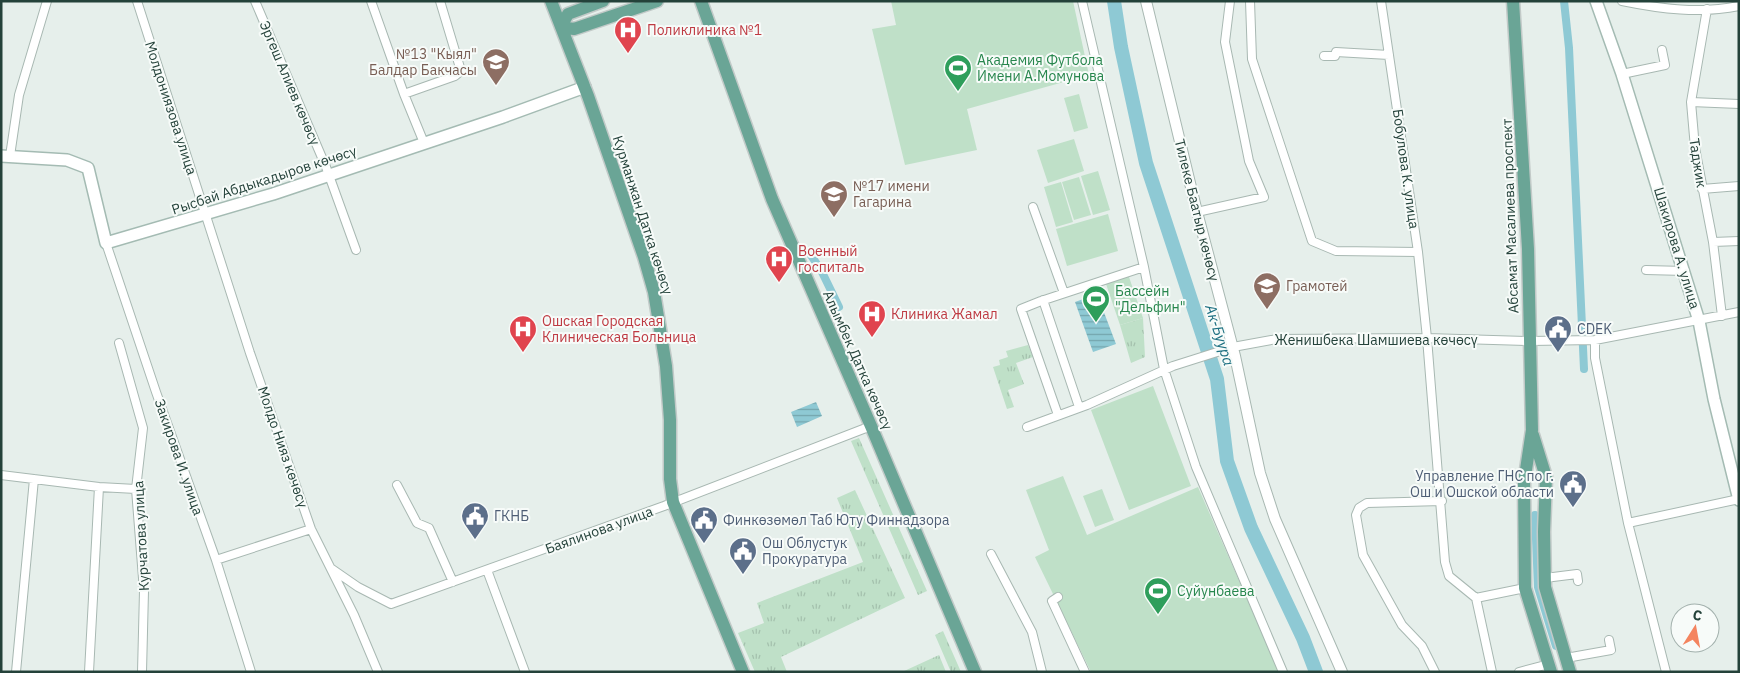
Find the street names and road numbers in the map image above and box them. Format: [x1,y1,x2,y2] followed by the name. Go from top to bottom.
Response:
[256,18,324,148] street label: Эргеш Алиев көчөсү
[141,39,201,178] street label: Молдониязова улица
[1389,108,1423,231] street label: Бобулова К. улица
[1498,118,1522,314] street label: Абсамат Масалиева проспект
[609,133,677,297] street label: Курманжан Датка көчөсү
[1171,137,1223,283] street label: Тилеке Баатыр көчөсү
[1685,137,1711,189] street label: Таджик
[169,142,359,218] street label: Рысбай Абдыкадыров көчөсү
[1650,185,1704,312] street label: Шакирова А. улица
[819,288,897,432] street label: Алымбек Датка көчөсү
[1274,331,1478,349] street label: Женишбека Шамшиева көчөсү
[254,384,312,510] street label: Молдо Нияз көчөсү
[151,396,208,518] street label: Закирова И. улица
[129,480,153,592] street label: Курчатова улица
[543,502,656,558] street label: Баялинова улица

